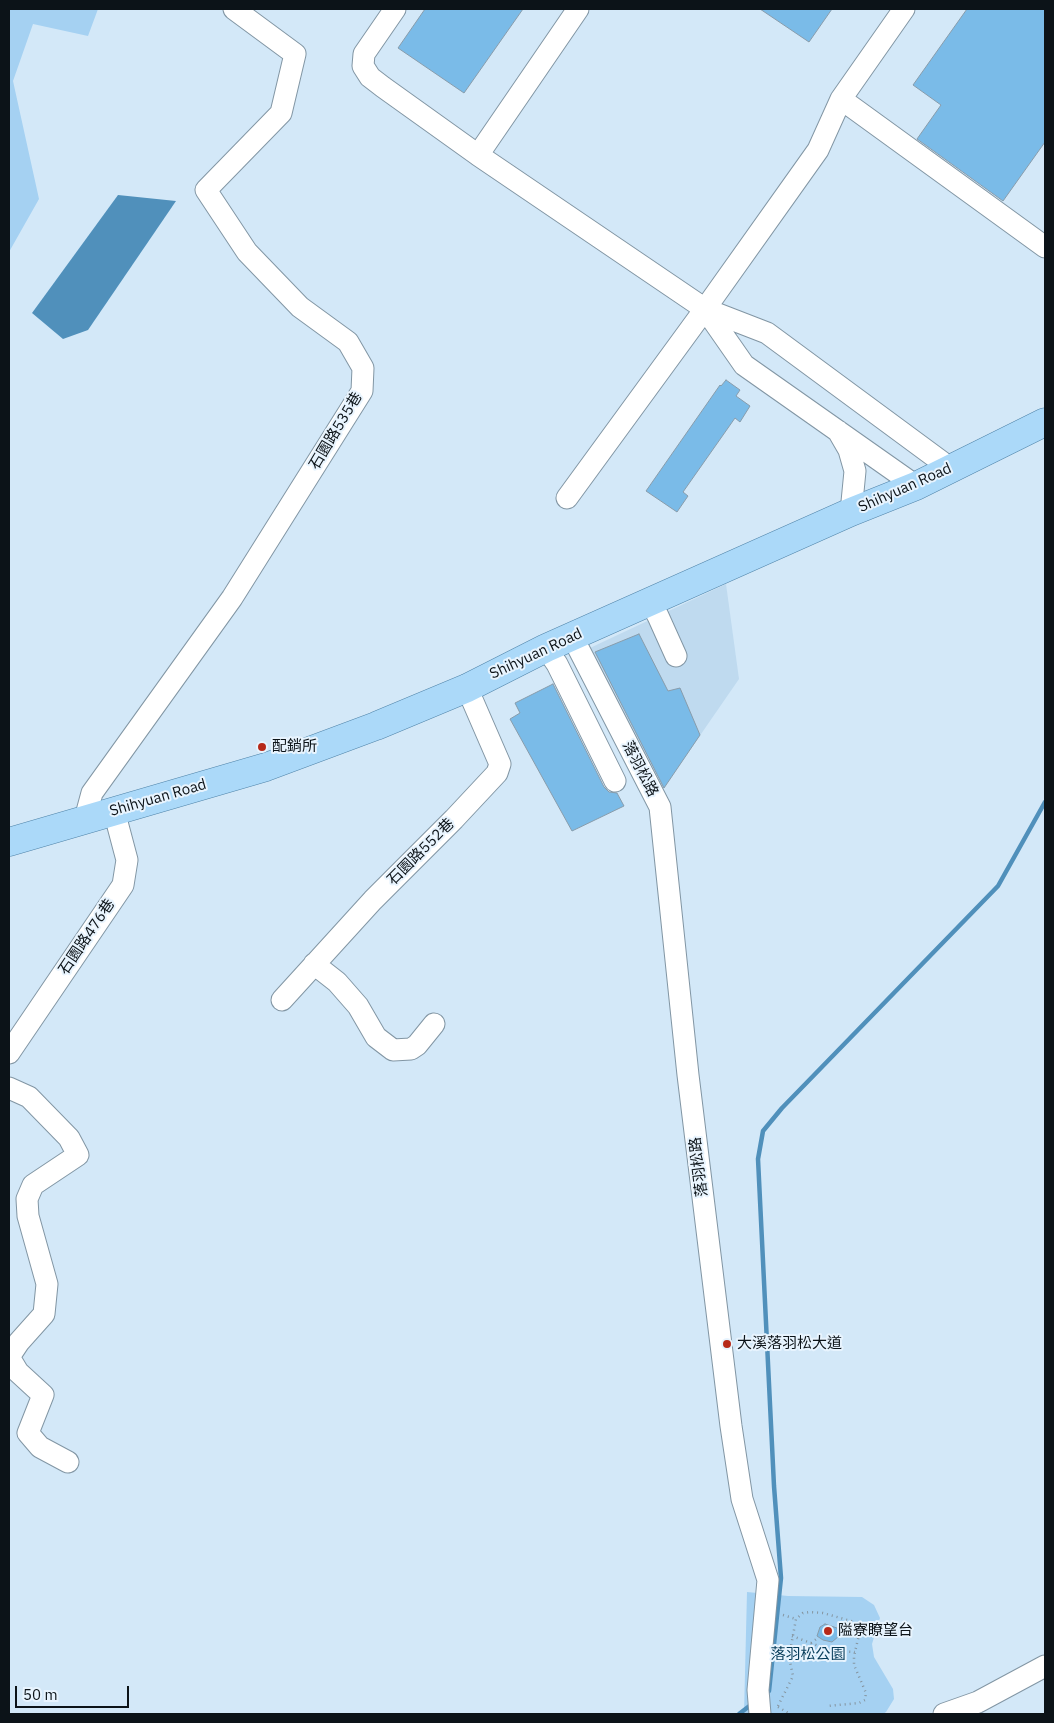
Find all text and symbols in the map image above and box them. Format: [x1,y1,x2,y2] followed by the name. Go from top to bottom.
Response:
[306,389,366,473] street label: 石園路535巷
[856,459,954,517] street label: Shihyuan Road
[487,625,585,683] street label: Shihyuan Road
[272,738,317,756] place label: 配銷所
[618,738,662,800] street label: 落羽松路
[256,741,268,753] marker: 配銷所
[107,776,209,820] street label: Shihyuan Road
[384,815,458,889] street label: 石園路552巷
[55,896,119,978] street label: 石園路476巷
[686,1136,712,1198] street label: 落羽松路
[737,1335,842,1353] place label: 大溪落羽松大道
[721,1338,733,1350] marker: 大溪落羽松大道
[838,1622,913,1640] place label: 隘寮瞭望台
[822,1625,834,1637] marker: 隘寮瞭望台
[771,1646,845,1664] park label: 落羽松公園
[18,1676,131,1708] scale bar
[23,1685,58,1704] text: 50 m

